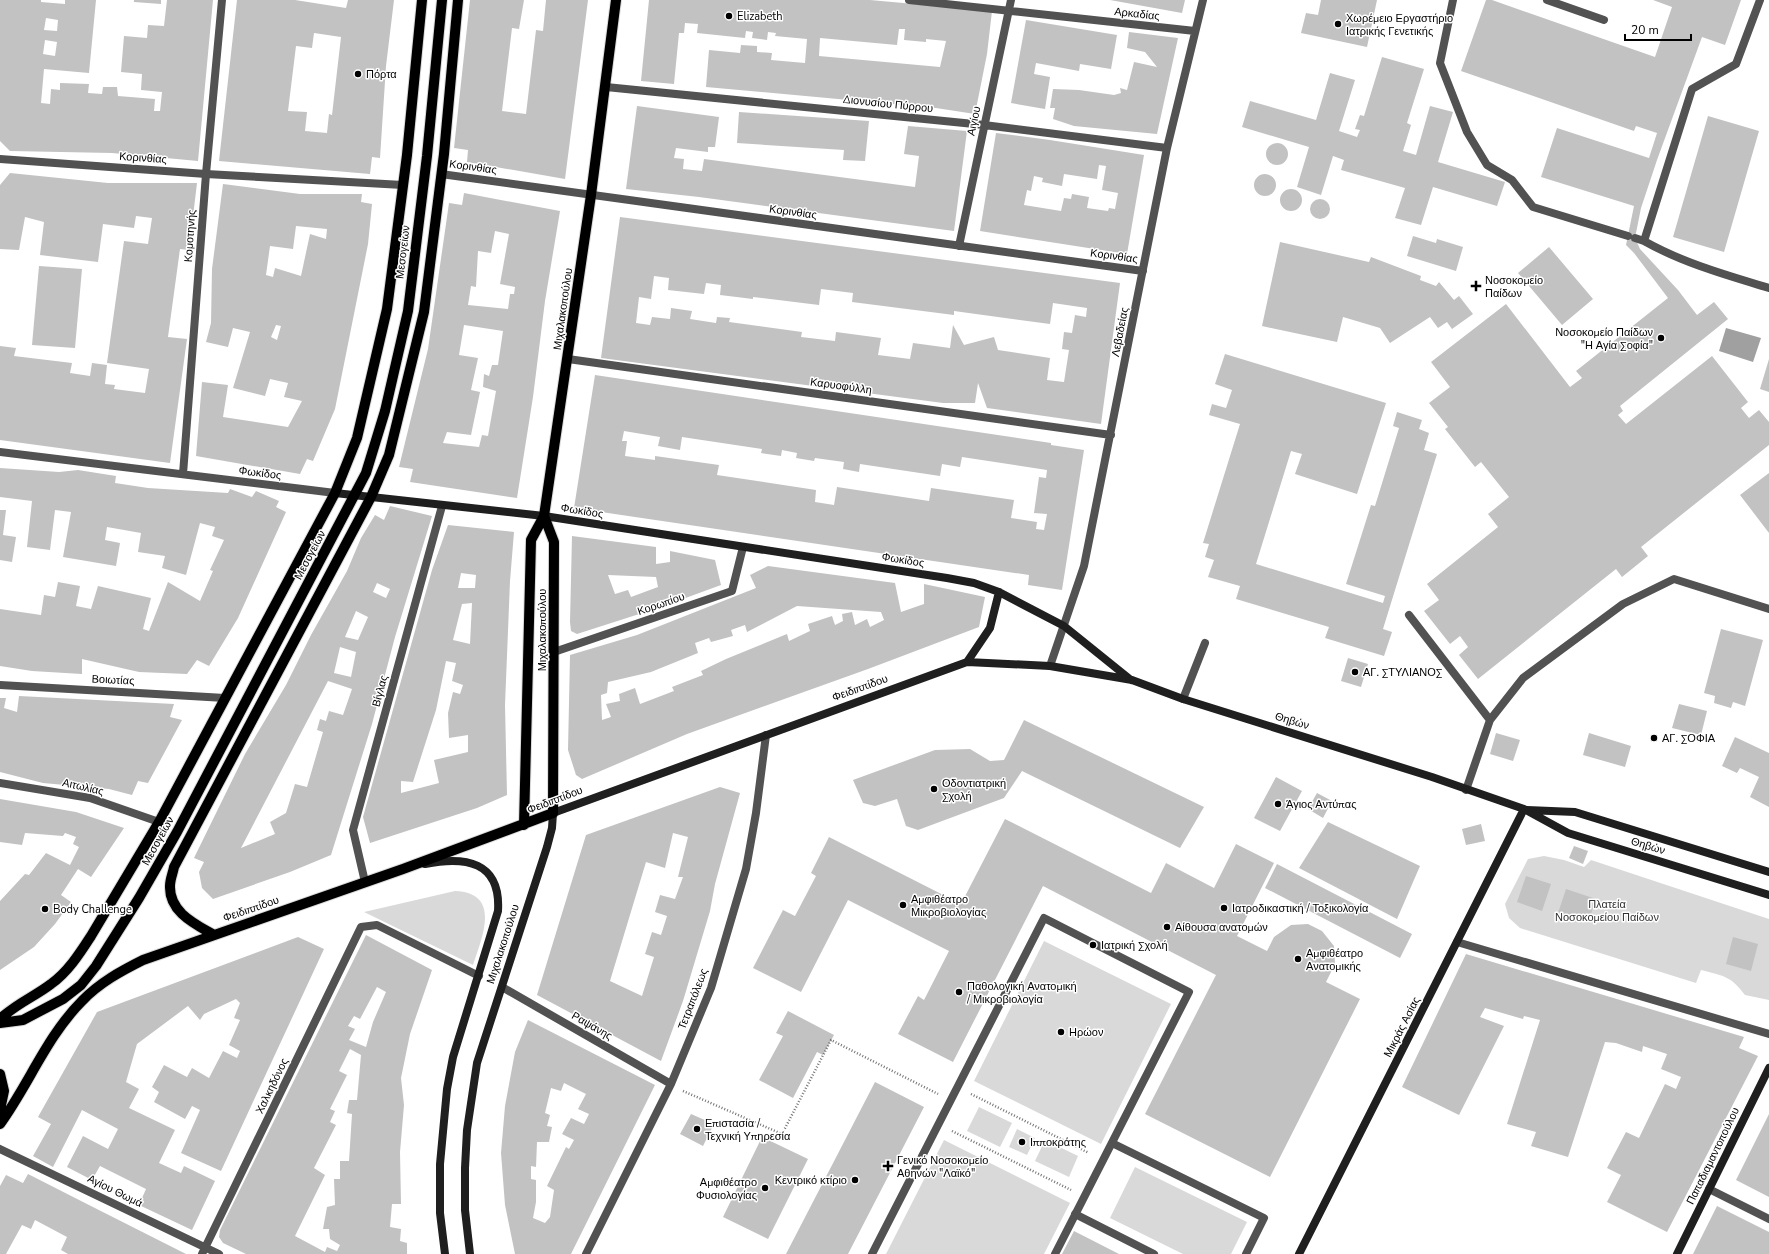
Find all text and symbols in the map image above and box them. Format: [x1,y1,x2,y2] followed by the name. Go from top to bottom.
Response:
[1114,4,1160,24] street label: Αρκαδίας
[737,9,782,24] place label: Elizabeth
[724,11,734,21] marker: Elizabeth
[1346,11,1453,39] place label: Χωρέμειο Εργαστήριο Ιατρικής Γενετικής
[1625,16,1691,42] scale bar
[1333,19,1343,29] marker: Χωρέμειο Εργαστήριο Ιατρικής Γενετικής
[1631,22,1659,38] text: 20 m
[366,67,397,82] place label: Πόρτα
[353,69,363,79] marker: Πόρτα
[842,92,934,116] street label: Διονυσίου Πύρρου
[964,105,984,137] street label: Αιγίου
[119,149,167,167] street label: Κορινθίας
[448,156,498,178] street label: Κορινθίας
[768,201,818,223] street label: Κορινθίας
[181,209,199,263] street label: Κομοτηνής
[392,224,414,280] street label: Μεσογείων
[1089,245,1139,267] street label: Κορινθίας
[550,267,576,351] street label: Μιχαλακοπούλου
[1485,273,1543,301] place label: Νοσοκομείο Παίδων
[1470,280,1482,292] marker: Νοσοκομείο Παίδων
[1108,306,1132,358] street label: Λεβαδείας
[1555,325,1653,353] place label: Νοσοκομείο Παίδων "Η Αγία Σοφία"
[1656,333,1666,343] marker: Νοσοκομείο Παίδων "Η Αγία Σοφία"
[809,374,873,398] street label: Καρυοφύλλη
[238,463,282,483] street label: Φωκίδος
[560,500,604,522] street label: Φωκίδος
[291,527,330,582] street label: Μεσογείων
[881,549,925,571] street label: Φωκίδος
[535,589,550,671] street label: Μιχαλακοπούλου
[635,589,687,619] street label: Κορωπίου
[1363,665,1443,680] place label: ΑΓ. ΣΤΥΛΙΑΝΟΣ
[1350,667,1360,677] marker: ΑΓ. ΣΤΥΛΙΑΝΟΣ
[91,671,135,689] street label: Βοιωτίας
[830,671,890,705] street label: Φειδιππίδου
[369,673,391,709] street label: Βίγλας
[1273,709,1311,733] street label: Θηβών
[1662,731,1716,746] place label: ΑΓ. ΣΟΦΙΑ
[1649,733,1659,743] marker: ΑΓ. ΣΟΦΙΑ
[61,775,105,799] street label: Αιτωλίας
[942,776,1006,804] place label: Οδοντιατρική Σχολή
[525,783,585,817] street label: Φειδιππίδου
[929,784,939,794] marker: Οδοντιατρική Σχολή
[1286,797,1356,812] place label: Άγιος Αντύπας
[1273,799,1283,809] marker: Άγιος Αντύπας
[138,813,178,868] street label: Μεσογείων
[1629,834,1667,858] street label: Θηβών
[221,892,281,926] street label: Φειδιππίδου
[911,892,986,920] place label: Αμφιθέατρο Μικροβιολογίας
[1555,897,1659,925] park label: Πλατεία Νοσοκομείου Παίδων
[898,900,908,910] marker: Αμφιθέατρο Μικροβιολογίας
[1232,901,1369,916] place label: Ιατροδικαστική / Τοξικολογία
[53,902,132,917] place label: Body Challenge
[483,902,523,986] street label: Μιχαλακοπούλου
[1219,903,1229,913] marker: Ιατροδικαστική / Τοξικολογία
[40,904,50,914] marker: Body Challenge
[1175,920,1268,935] place label: Αίθουσα ανατομών
[1162,922,1172,932] marker: Αίθουσα ανατομών
[1101,938,1168,953] place label: Ιατρική Σχολή
[1088,940,1098,950] marker: Ιατρική Σχολή
[1306,946,1363,974] place label: Αμφιθέατρο Ανατομικής
[1293,954,1303,964] marker: Αμφιθέατρο Ανατομικής
[675,966,711,1032] street label: Τετραπόλεως
[966,979,1077,1007] place label: Παθολογική Ανατομική / Μικροβιολογία
[954,987,964,997] marker: Παθολογική Ανατομική / Μικροβιολογία
[1380,994,1424,1060] street label: Μικράς Ασίας
[569,1008,615,1044] street label: Ραψάνης
[1069,1025,1104,1040] place label: Ηρώον
[1056,1027,1066,1037] marker: Ηρώον
[252,1056,292,1116] street label: Χαλκηδόνος
[1683,1105,1743,1207] street label: Παπαδιαμαντοπούλου
[705,1116,791,1144] place label: Επιστασία / Τεχνική Υπηρεσία
[692,1124,702,1134] marker: Επιστασία / Τεχνική Υπηρεσία
[1030,1135,1086,1150] place label: Ιπποκράτης
[1017,1137,1027,1147] marker: Ιπποκράτης
[897,1153,988,1181] place label: Γενικό Νοσοκομείο Αθηνών "Λαϊκό"
[882,1160,894,1172] marker: Γενικό Νοσοκομείο Αθηνών "Λαϊκό"
[85,1171,146,1211] street label: Αγίου Θωμά
[775,1173,847,1188] place label: Κεντρικό κτίριο
[696,1175,757,1203] place label: Αμφιθέατρο Φυσιολογίας
[850,1175,860,1185] marker: Κεντρικό κτίριο
[760,1183,770,1193] marker: Αμφιθέατρο Φυσιολογίας

